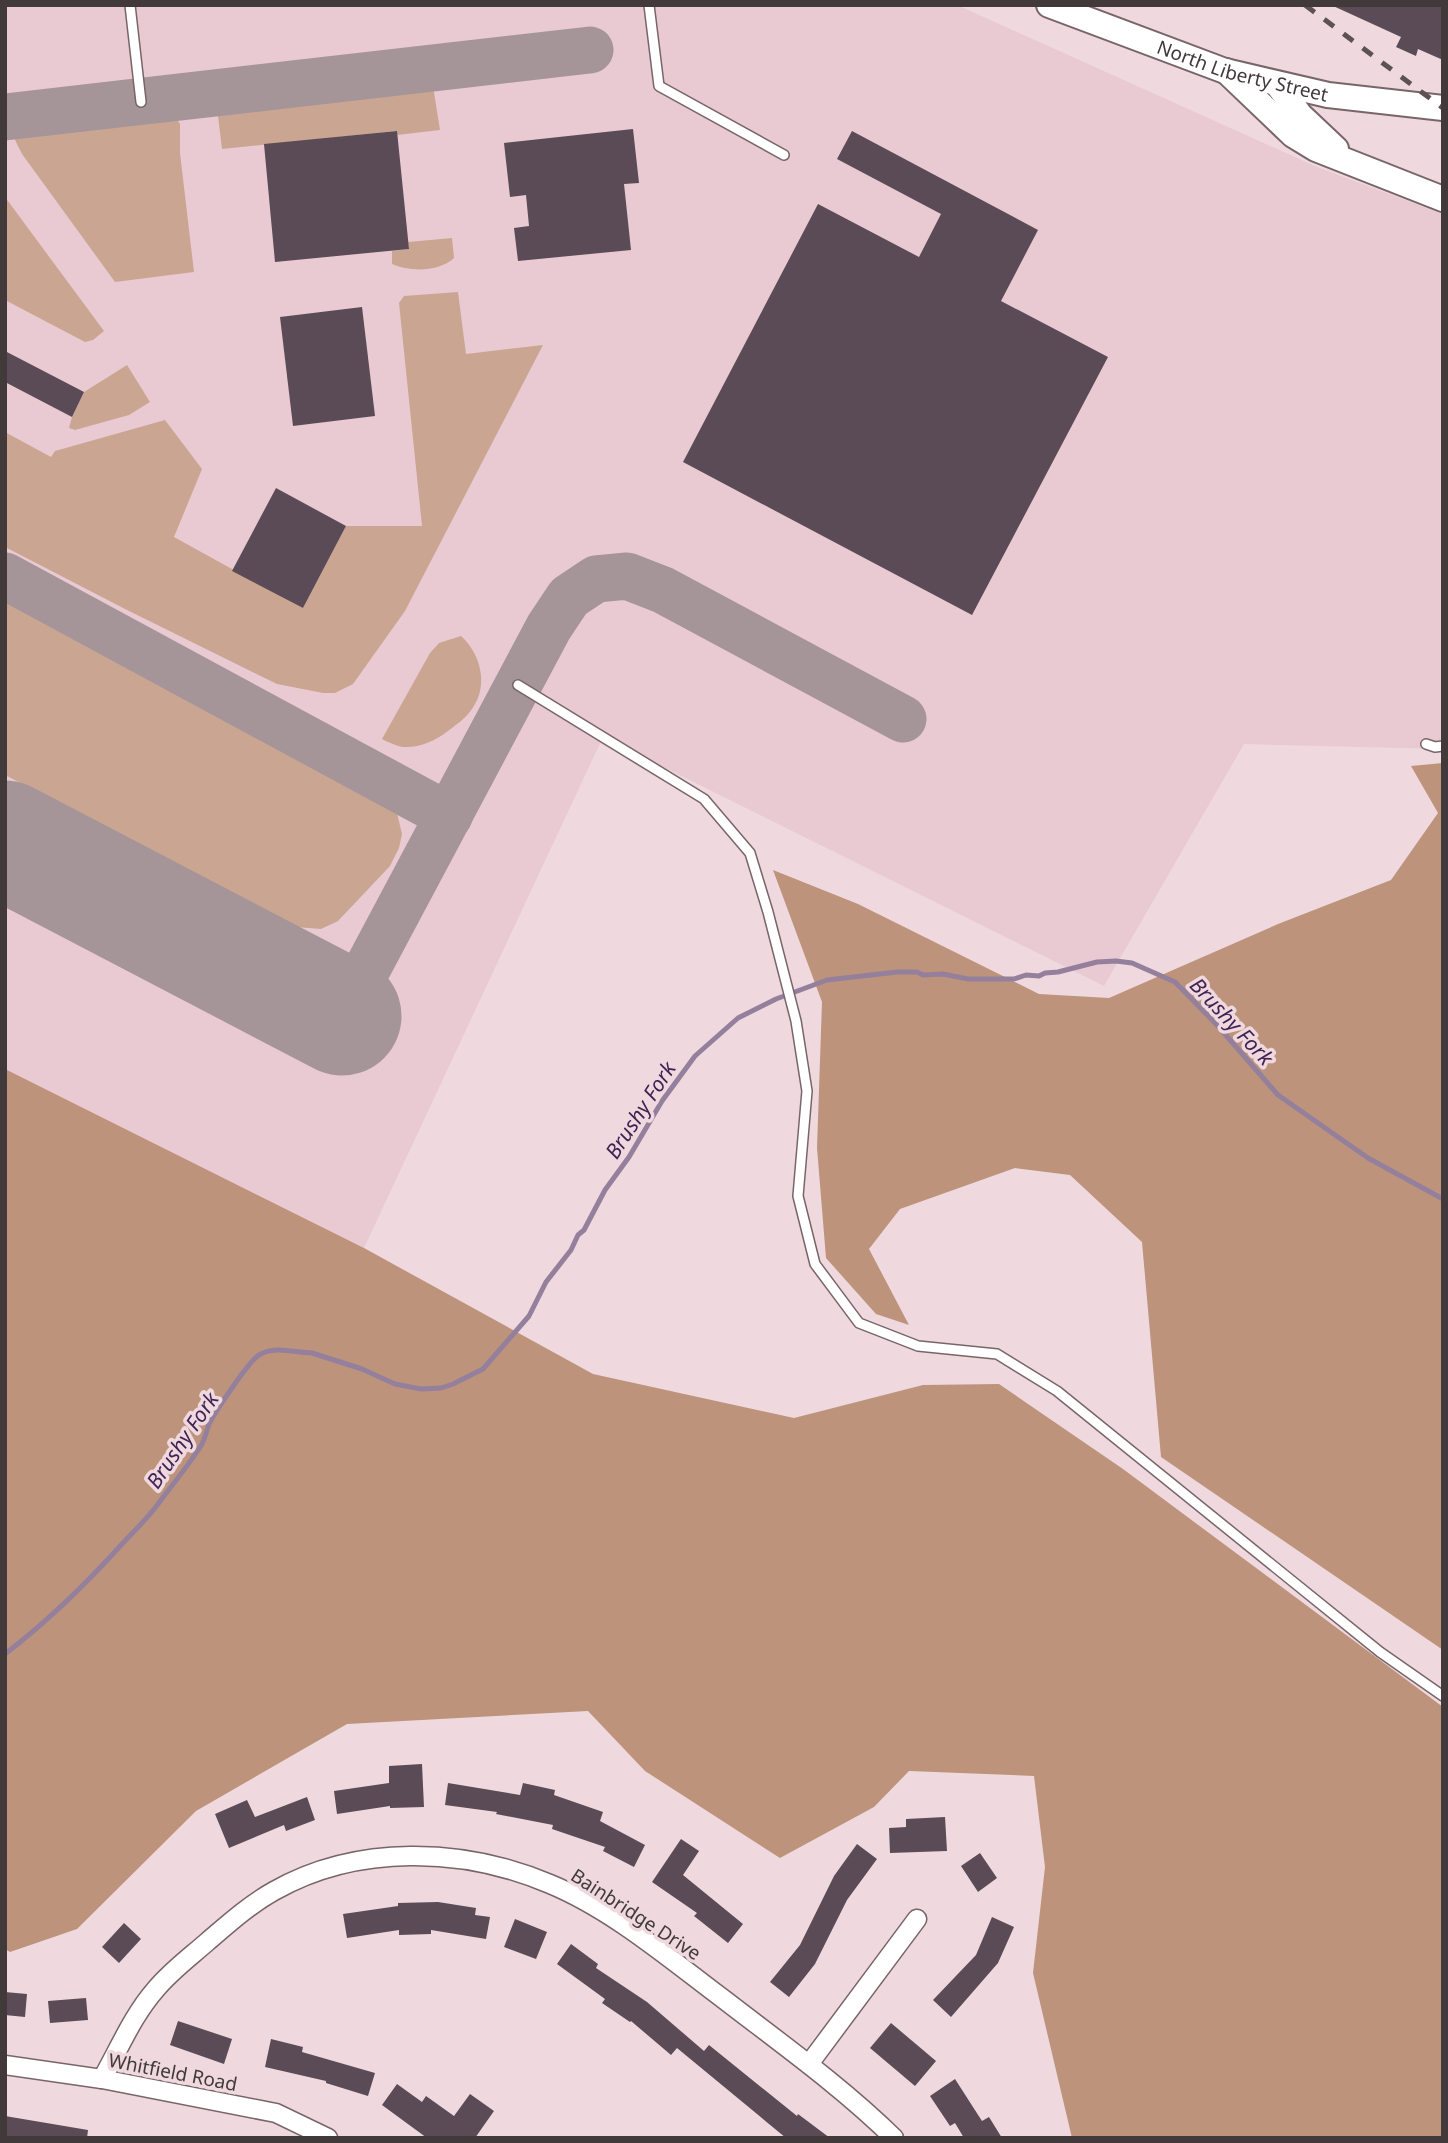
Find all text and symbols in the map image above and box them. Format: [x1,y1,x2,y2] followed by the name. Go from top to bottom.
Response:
[1153,34,1331,108] street label: North Liberty Street
[1184,971,1281,1072] water label: Brushy Fork
[598,1055,683,1164] water label: Brushy Fork
[140,1385,225,1494] water label: Brushy Fork
[566,1862,706,1966] street label: Bainbridge Drive
[106,2047,240,2097] street label: Whitfield Road

